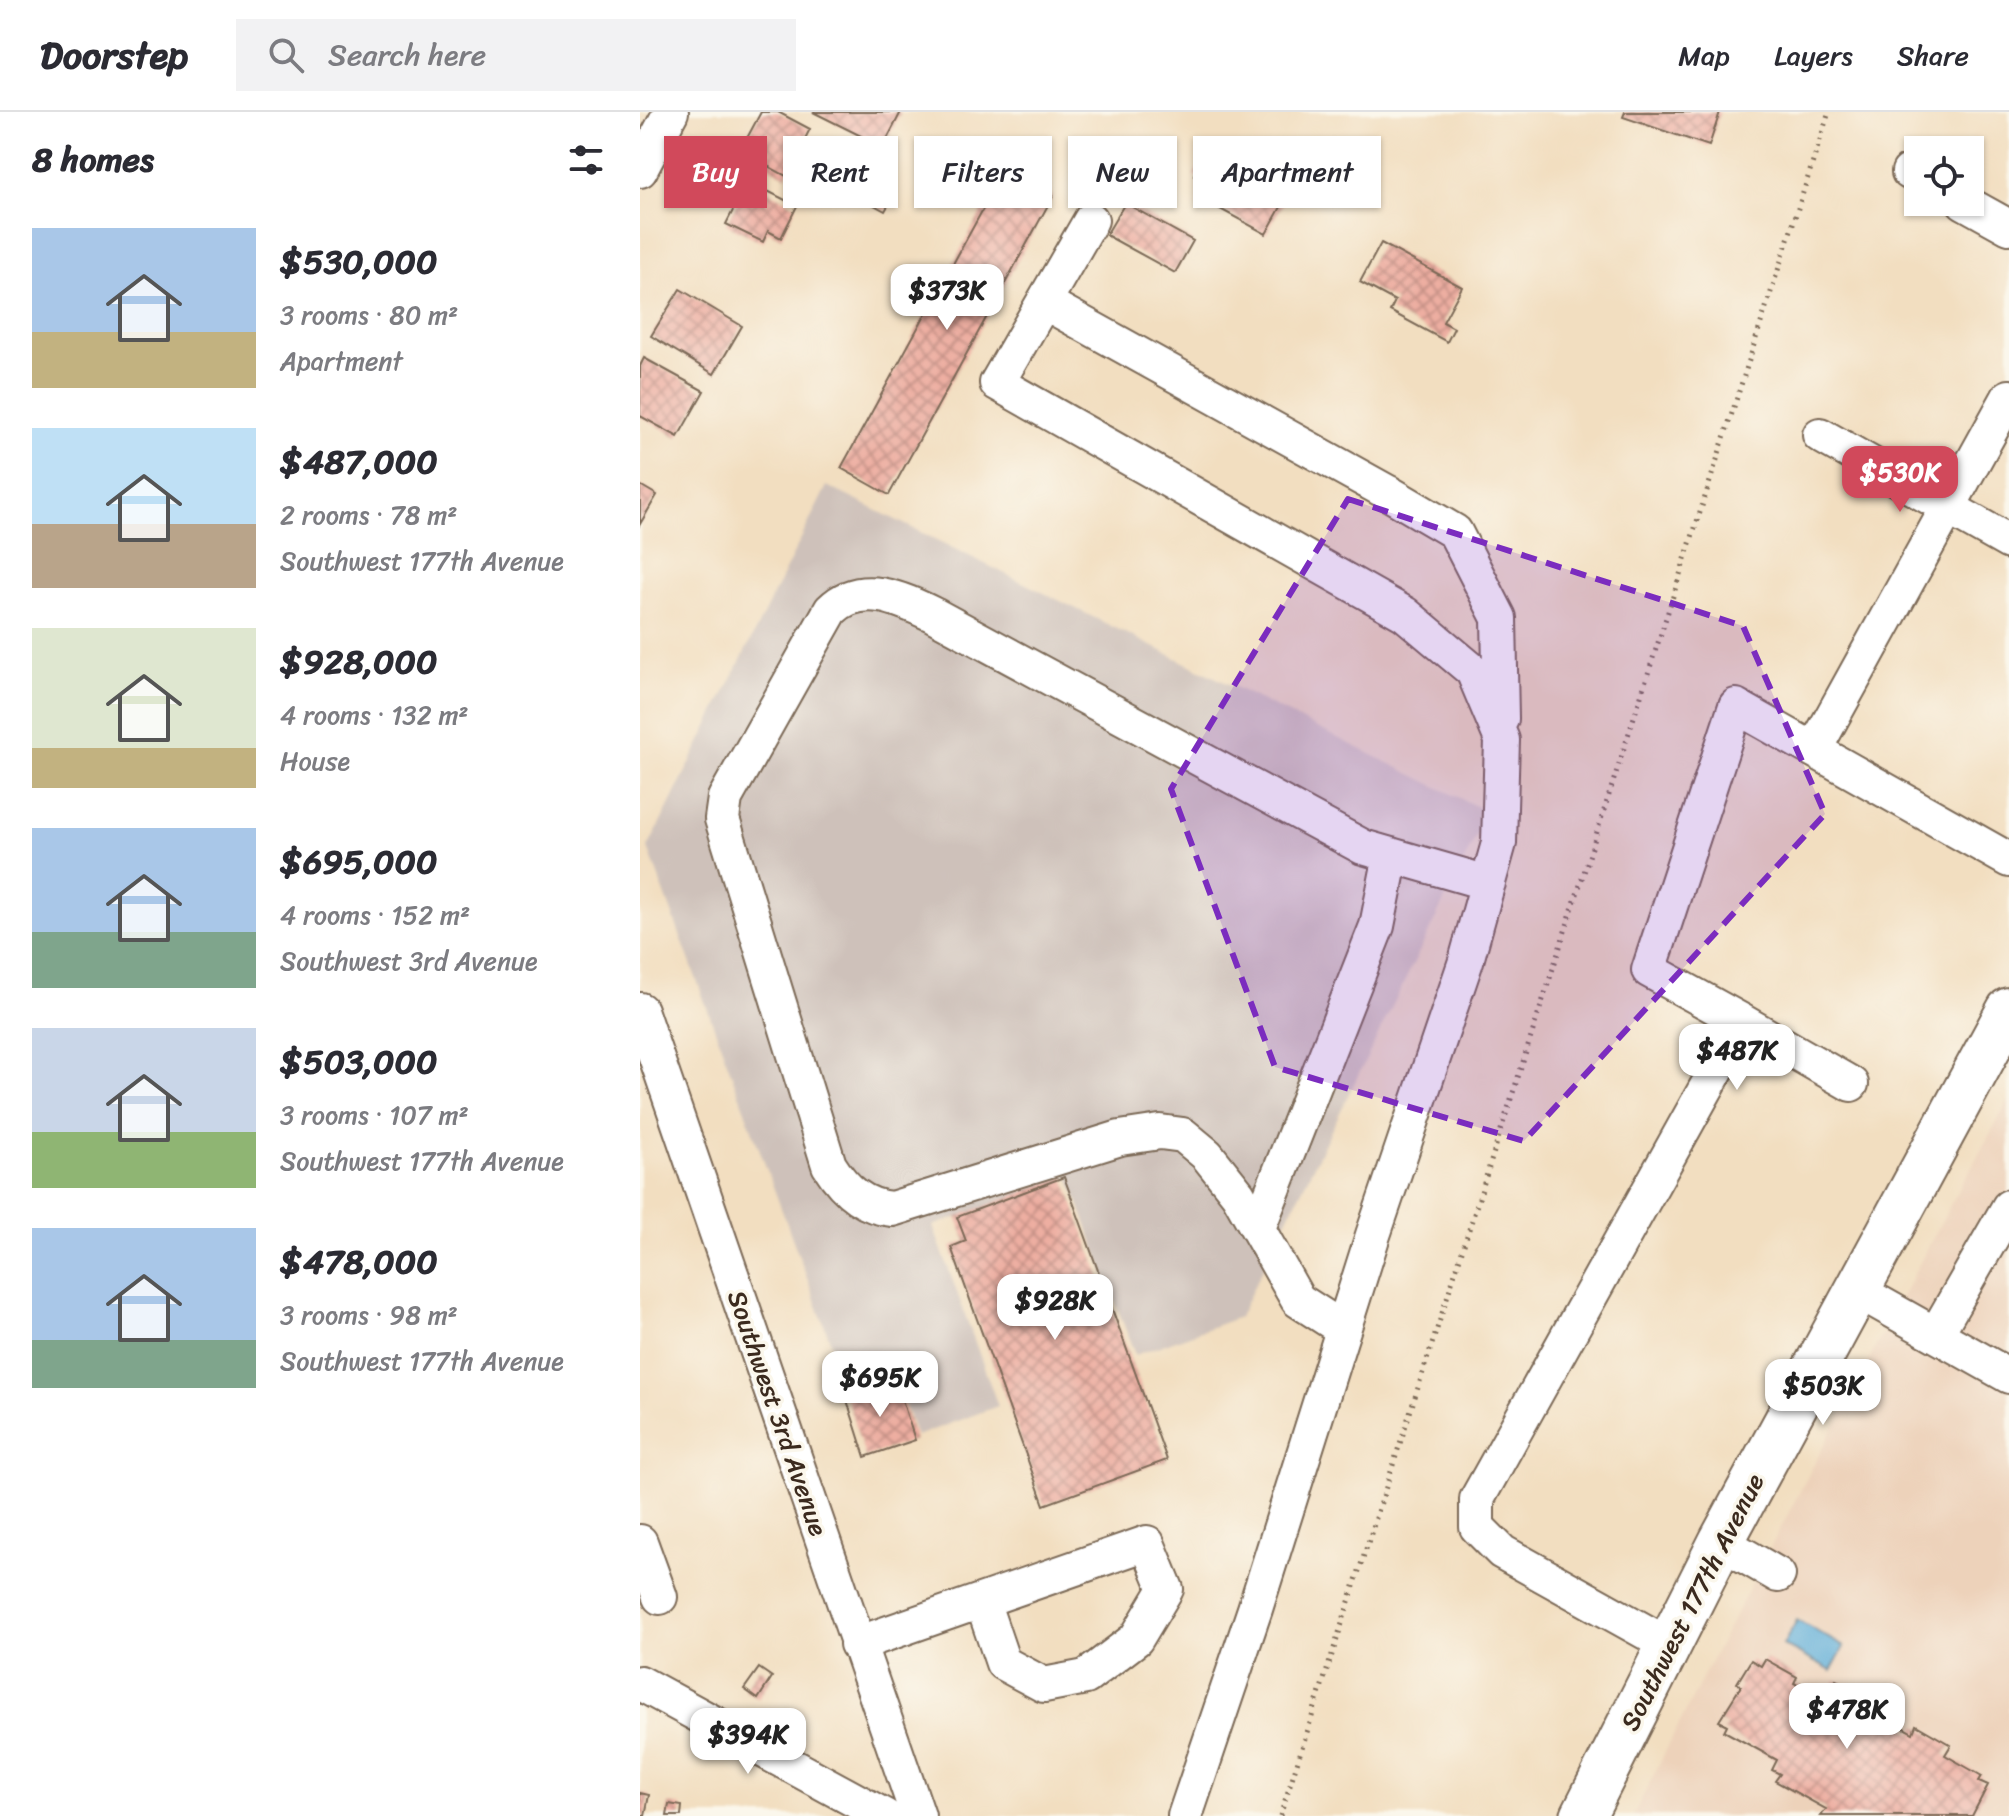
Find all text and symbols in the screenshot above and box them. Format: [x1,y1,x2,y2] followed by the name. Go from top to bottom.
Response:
[236,19,796,91] search box
[40,22,188,89] text: Doorstep
[328,28,486,82] text: Search here
[1678,31,1730,80] text: Map
[1774,31,1853,80] text: Layers
[1897,31,1969,80] text: Share
[264,33,308,77] icon: search
[32,130,154,190] text: 8 homes
[664,136,767,208] chip: Buy
[783,136,898,208] chip: Rent
[914,136,1052,208] chip: Filters
[1068,136,1177,208] chip: New
[1193,136,1381,208] chip: Apartment
[1904,136,1984,216] map controls
[1904,136,1984,216] button: locate
[564,138,608,182] icon: filters
[280,232,437,292] text: $530,000
[96,260,192,356] icon: home
[891,264,1003,332] pin: $373K
[909,267,985,313] text: $373K
[280,292,458,338] text: 3 rooms · 80 m²
[280,338,403,384] text: Apartment
[280,432,438,492] text: $487,000
[1844,446,1956,514] pin: $530K
[1860,449,1940,495] text: $530K
[96,460,192,556] icon: home
[280,492,457,538] text: 2 rooms · 78 m²
[280,538,564,584] text: Southwest 177th Avenue
[280,632,438,692] text: $928,000
[96,660,192,756] icon: home
[280,692,469,738] text: 4 rooms · 132 m²
[280,738,350,784] text: House
[280,832,437,892] text: $695,000
[96,860,192,956] icon: home
[280,892,470,938] text: 4 rooms · 152 m²
[280,938,538,984] text: Southwest 3rd Avenue
[1681,1024,1793,1092] pin: $487K
[1697,1027,1777,1073] text: $487K
[280,1032,437,1092] text: $503,000
[96,1060,192,1156] icon: home
[280,1092,469,1138] text: 3 rooms · 107 m²
[280,1138,564,1184] text: Southwest 177th Avenue
[280,1232,438,1292] text: $478,000
[96,1260,192,1356] icon: home
[999,1274,1111,1342] pin: $928K
[1015,1277,1095,1323] text: $928K
[714,1284,842,1543] street label: Southwest 3rd Avenue
[280,1292,458,1338] text: 3 rooms · 98 m²
[280,1338,564,1384] text: Southwest 177th Avenue
[824,1351,936,1419] pin: $695K
[840,1354,920,1400] text: $695K
[1767,1359,1879,1427] pin: $503K
[1783,1362,1863,1408] text: $503K
[1607,1465,1777,1739] street label: Southwest 177th Avenue
[1791,1683,1903,1751] pin: $478K
[1807,1686,1887,1732] text: $478K
[692,1708,804,1776] pin: $394K
[708,1711,788,1757] text: $394K

